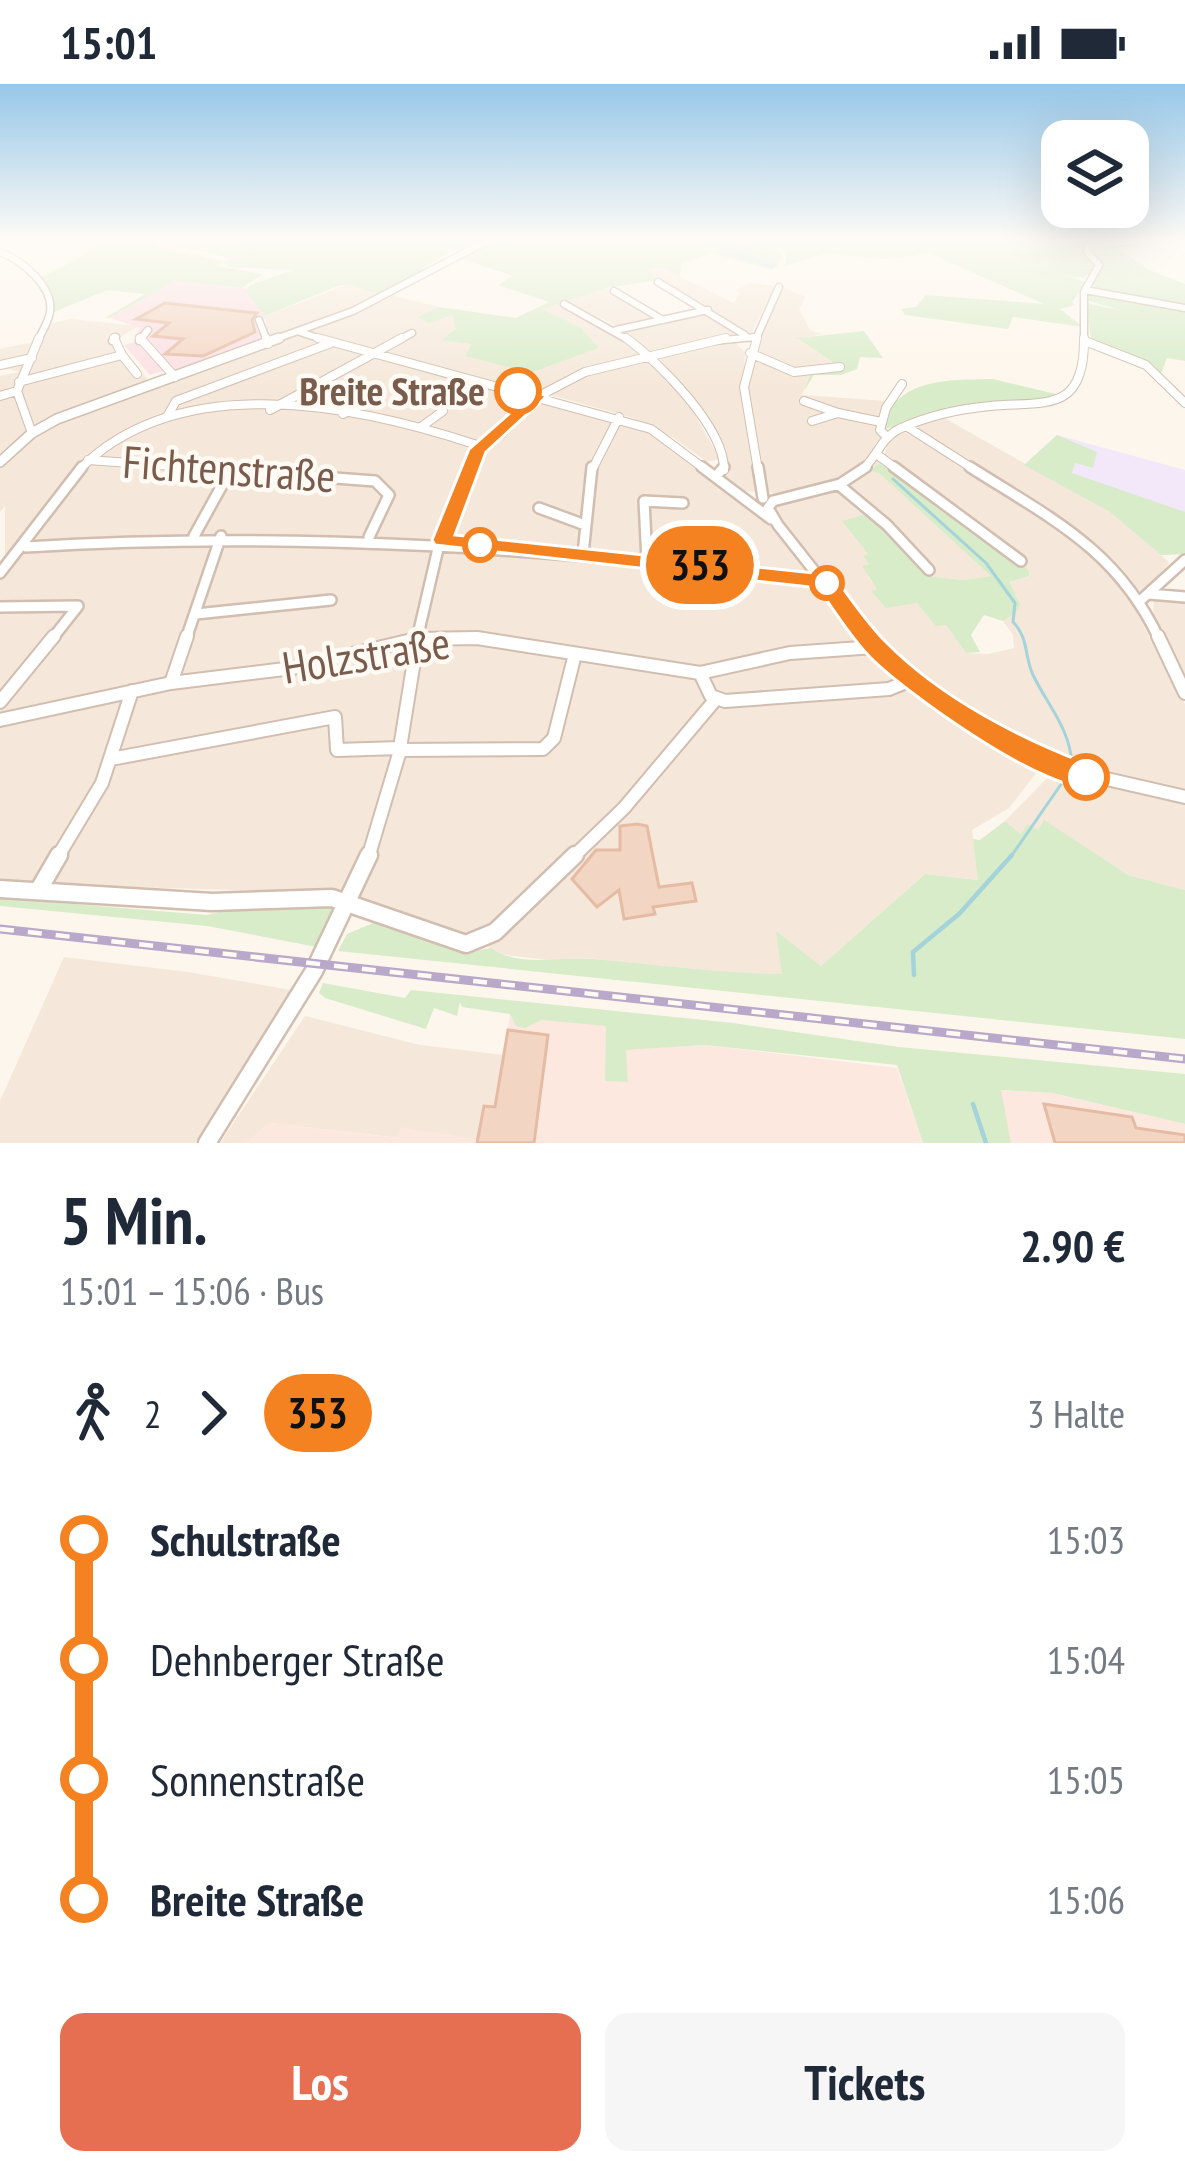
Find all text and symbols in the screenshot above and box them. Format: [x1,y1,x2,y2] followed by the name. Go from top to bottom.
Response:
[60,13,157,71] text: 15:01
[1041,120,1149,228] map controls
[1041,120,1149,228] button: layers
[299,365,485,416] place label: Breite Straße
[496,369,540,413] marker: Breite Straße
[121,432,337,504] street label: Fichtenstraße
[631,526,769,604] line badge: 353
[464,529,496,561] unlabelled marker
[670,537,730,592] text: 353
[811,567,843,599] unlabelled marker
[278,612,454,696] street label: Holzstraße
[1064,755,1108,799] unlabelled marker
[60,1177,207,1262] text: 5 Min.
[1020,1216,1125,1274] text: 2.90 €
[60,1265,324,1316] text: 15:01 – 15:06 · Bus
[60,1380,126,1446] icon: walk
[180,1380,246,1446] icon: forward
[288,1385,348,1440] text: 353
[144,1388,162,1439] text: 2
[1027,1388,1125,1439] text: 3 Halte
[150,1510,341,1568] text: Schulstraße
[1047,1514,1125,1565] text: 15:03
[150,1630,445,1688] text: Dehnberger Straße
[1047,1634,1125,1685] text: 15:04
[150,1750,365,1808] text: Sonnenstraße
[1047,1754,1125,1805] text: 15:05
[150,1870,364,1928] text: Breite Straße
[1047,1874,1125,1925] text: 15:06
[60,2013,581,2151] button: Los
[605,2013,1125,2151] button: Tickets

